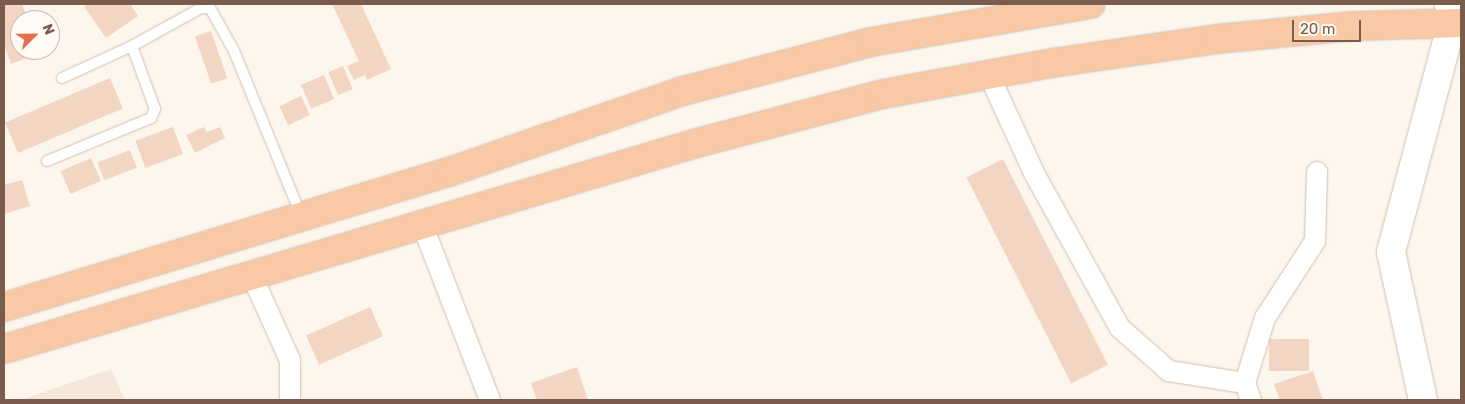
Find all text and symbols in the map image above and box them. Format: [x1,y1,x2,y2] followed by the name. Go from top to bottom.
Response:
[10,10,60,60] north arrow
[1295,10,1364,42] scale bar
[1300,20,1335,38] text: 20 m
[39,21,58,37] text: N

